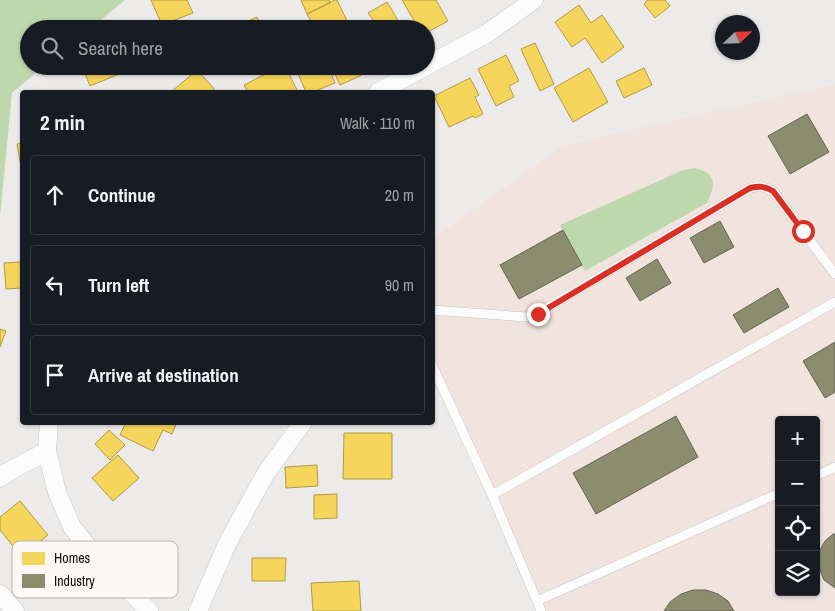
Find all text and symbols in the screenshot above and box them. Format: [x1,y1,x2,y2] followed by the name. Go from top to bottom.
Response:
[715,15,760,60] north arrow
[20,20,435,75] search box
[38,34,66,62] icon: search
[78,35,163,61] text: Search here
[40,108,85,137] text: 2 min
[340,112,415,134] text: Walk · 110 m
[41,181,69,209] icon: ahead
[88,182,156,208] text: Continue
[385,184,414,206] text: 20 m
[792,220,815,243] route start
[41,271,69,299] icon: left
[88,272,149,298] text: Turn left
[385,274,414,296] text: 90 m
[527,303,550,326] route end
[41,361,69,389] icon: arrive
[88,362,239,388] text: Arrive at destination
[775,416,820,596] map controls
[775,416,820,461] button: +
[775,461,820,506] button: −
[775,506,820,551] button: locate
[12,541,178,598] legend
[54,549,91,567] text: Homes
[775,551,820,596] button: layers
[54,572,95,590] text: Industry

